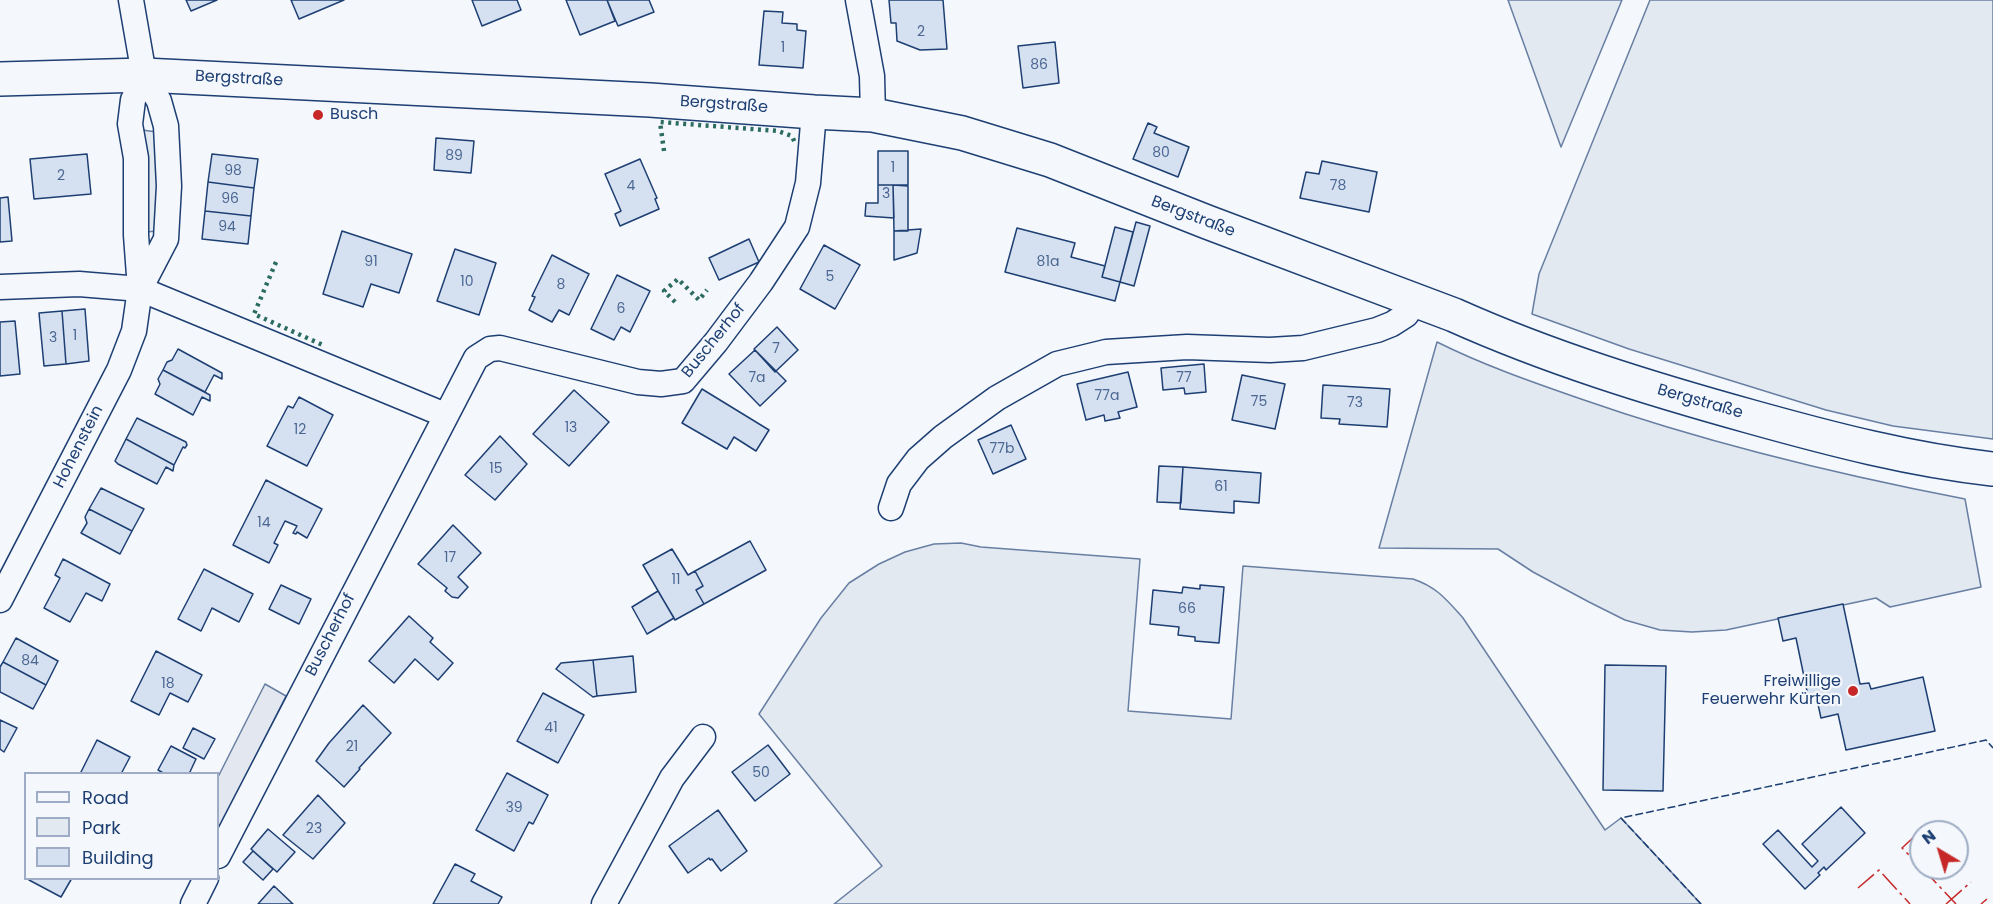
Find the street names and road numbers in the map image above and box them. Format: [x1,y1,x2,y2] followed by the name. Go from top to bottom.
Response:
[194,67,284,91] street label: Bergstraße
[679,92,769,118] street label: Bergstraße
[1148,192,1238,242] street label: Bergstraße
[678,300,750,382] street label: Buscherhof
[1655,381,1745,423] street label: Bergstraße
[50,403,108,491] street label: Hohenstein
[302,591,360,679] street label: Buscherhof

